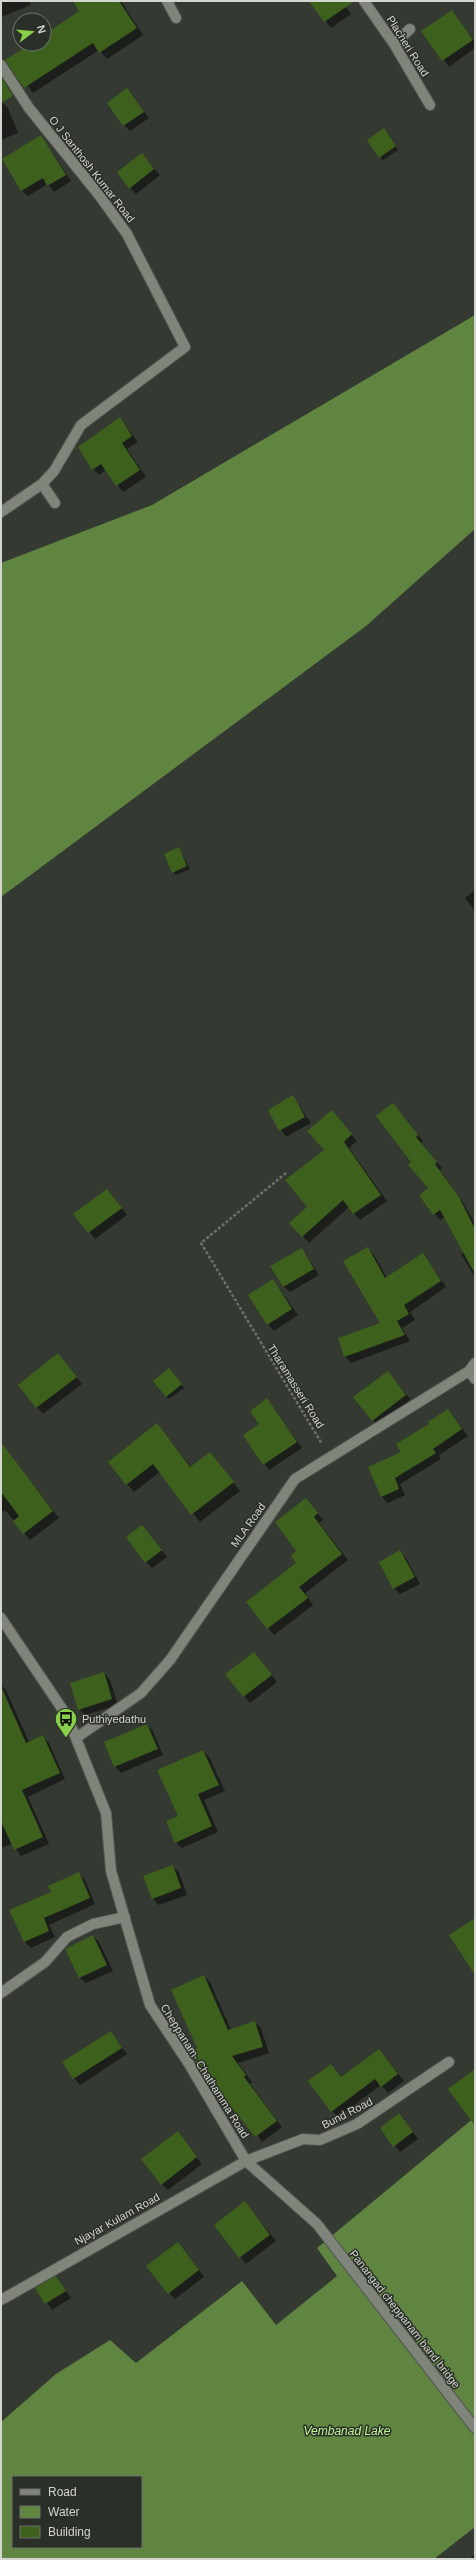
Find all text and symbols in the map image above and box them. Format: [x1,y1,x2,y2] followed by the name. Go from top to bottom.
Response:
[12,12,52,52] north arrow
[385,14,431,78] street label: Placheri Road
[35,24,48,35] text: N
[47,114,137,224] street label: O J Santhosh Kumar Road
[265,1342,327,1430] street label: Tharamasseri Road
[228,1501,268,1549] street label: MLA Road
[53,1706,79,1739] bus stop icon: Puthiyedathu
[82,1713,146,1725] place label: Puthiyedathu
[159,2002,251,2140] street label: Cheppanam- Chathamma Road
[320,2095,374,2131] street label: Bund Road
[72,2191,162,2247] street label: Njayar Kulam Road
[347,2248,463,2390] street label: Panangad cheppanam band bridge
[304,2424,391,2438] water label: Vembanad Lake
[12,2476,142,2548] legend
[48,2485,77,2499] text: Road
[48,2505,80,2519] text: Water
[48,2525,91,2539] text: Building

